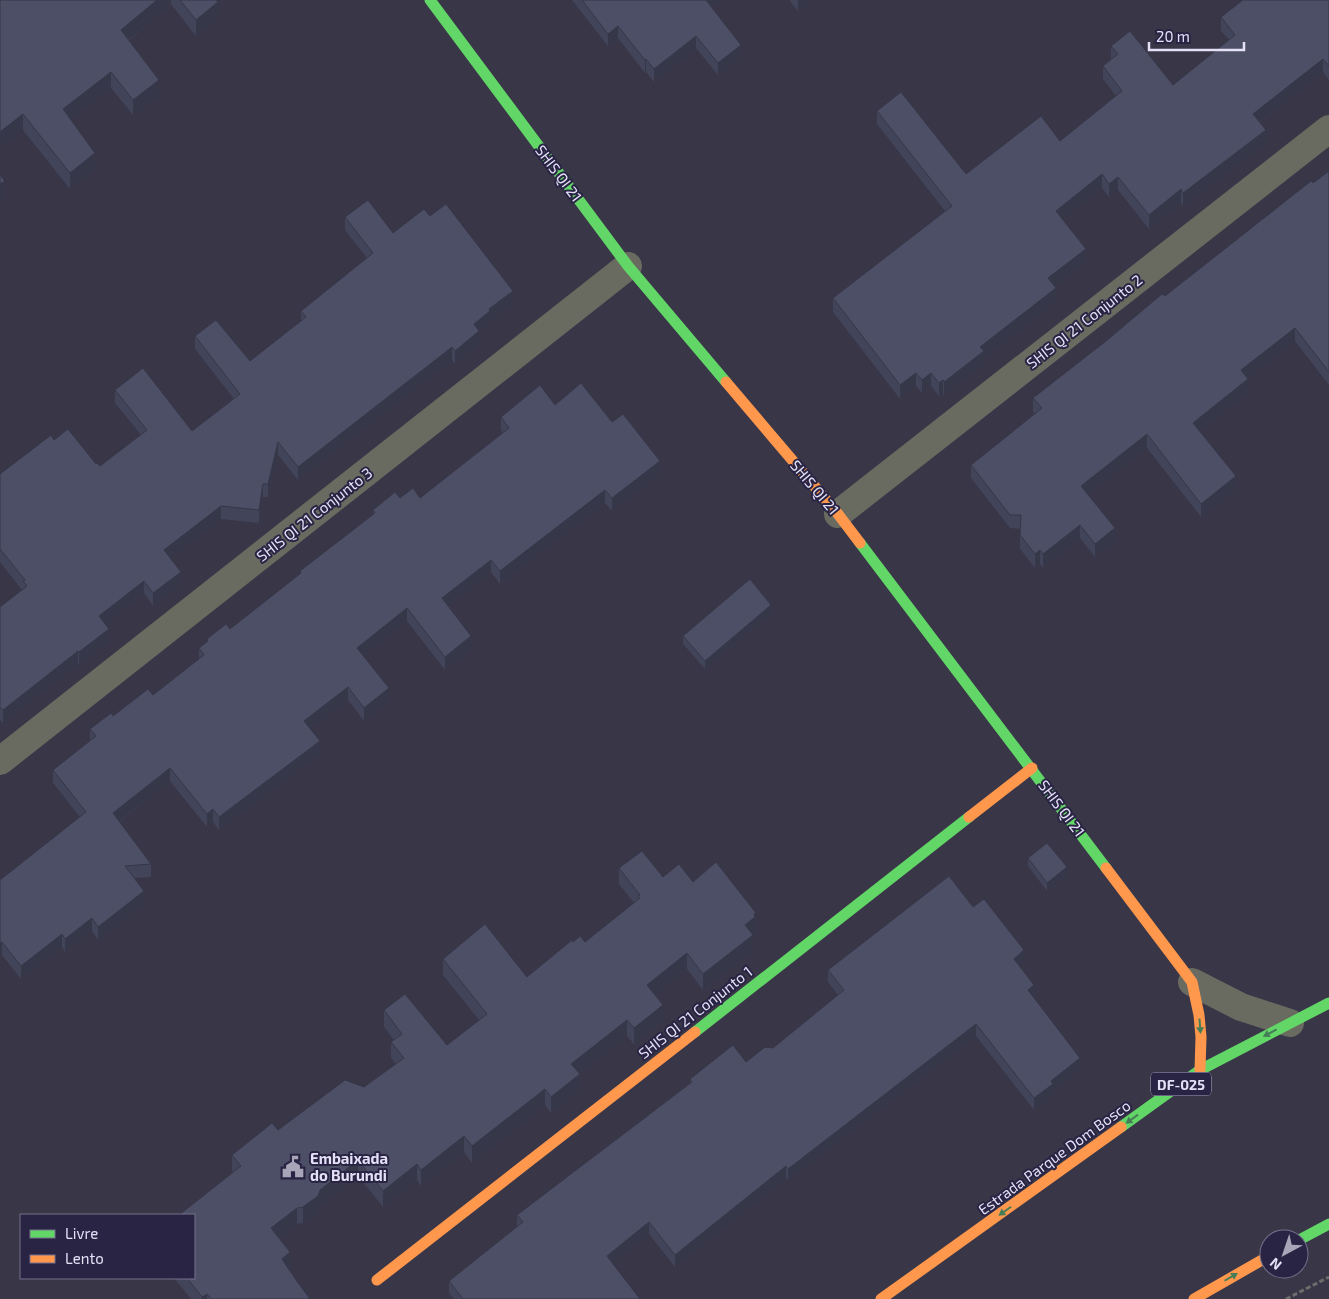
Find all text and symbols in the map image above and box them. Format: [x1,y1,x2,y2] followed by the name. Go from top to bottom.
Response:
[1149,20,1244,52] scale bar
[1156,27,1190,45] text: 20 m
[531,141,586,205] street label: SHIS QI 21
[1023,270,1146,373] street label: SHIS QI 21 Conjunto 2
[786,456,843,519] street label: SHIS QI 21
[253,463,376,566] street label: SHIS QI 21 Conjunto 3
[1034,776,1089,840] street label: SHIS QI 21
[634,962,756,1063] street label: SHIS QI 21 Conjunto 1
[1196,1018,1204,1034] one-way arrow
[1263,1029,1277,1037] one-way arrow
[1151,1072,1211,1096] road number: DF-025
[974,1096,1134,1218] street label: Estrada Parque Dom Bosco
[1125,1114,1139,1124] one-way arrow
[310,1149,388,1184] place label: Embaixada do Burundi
[280,1154,306,1180] public building icon: Embaixada do Burundi
[998,1206,1012,1216] one-way arrow
[20,1214,195,1279] legend
[65,1224,98,1242] text: Livre
[1259,1229,1309,1279] north arrow
[65,1249,104,1267] text: Lento
[1266,1255,1285,1274] text: N
[1225,1273,1238,1282] one-way arrow

